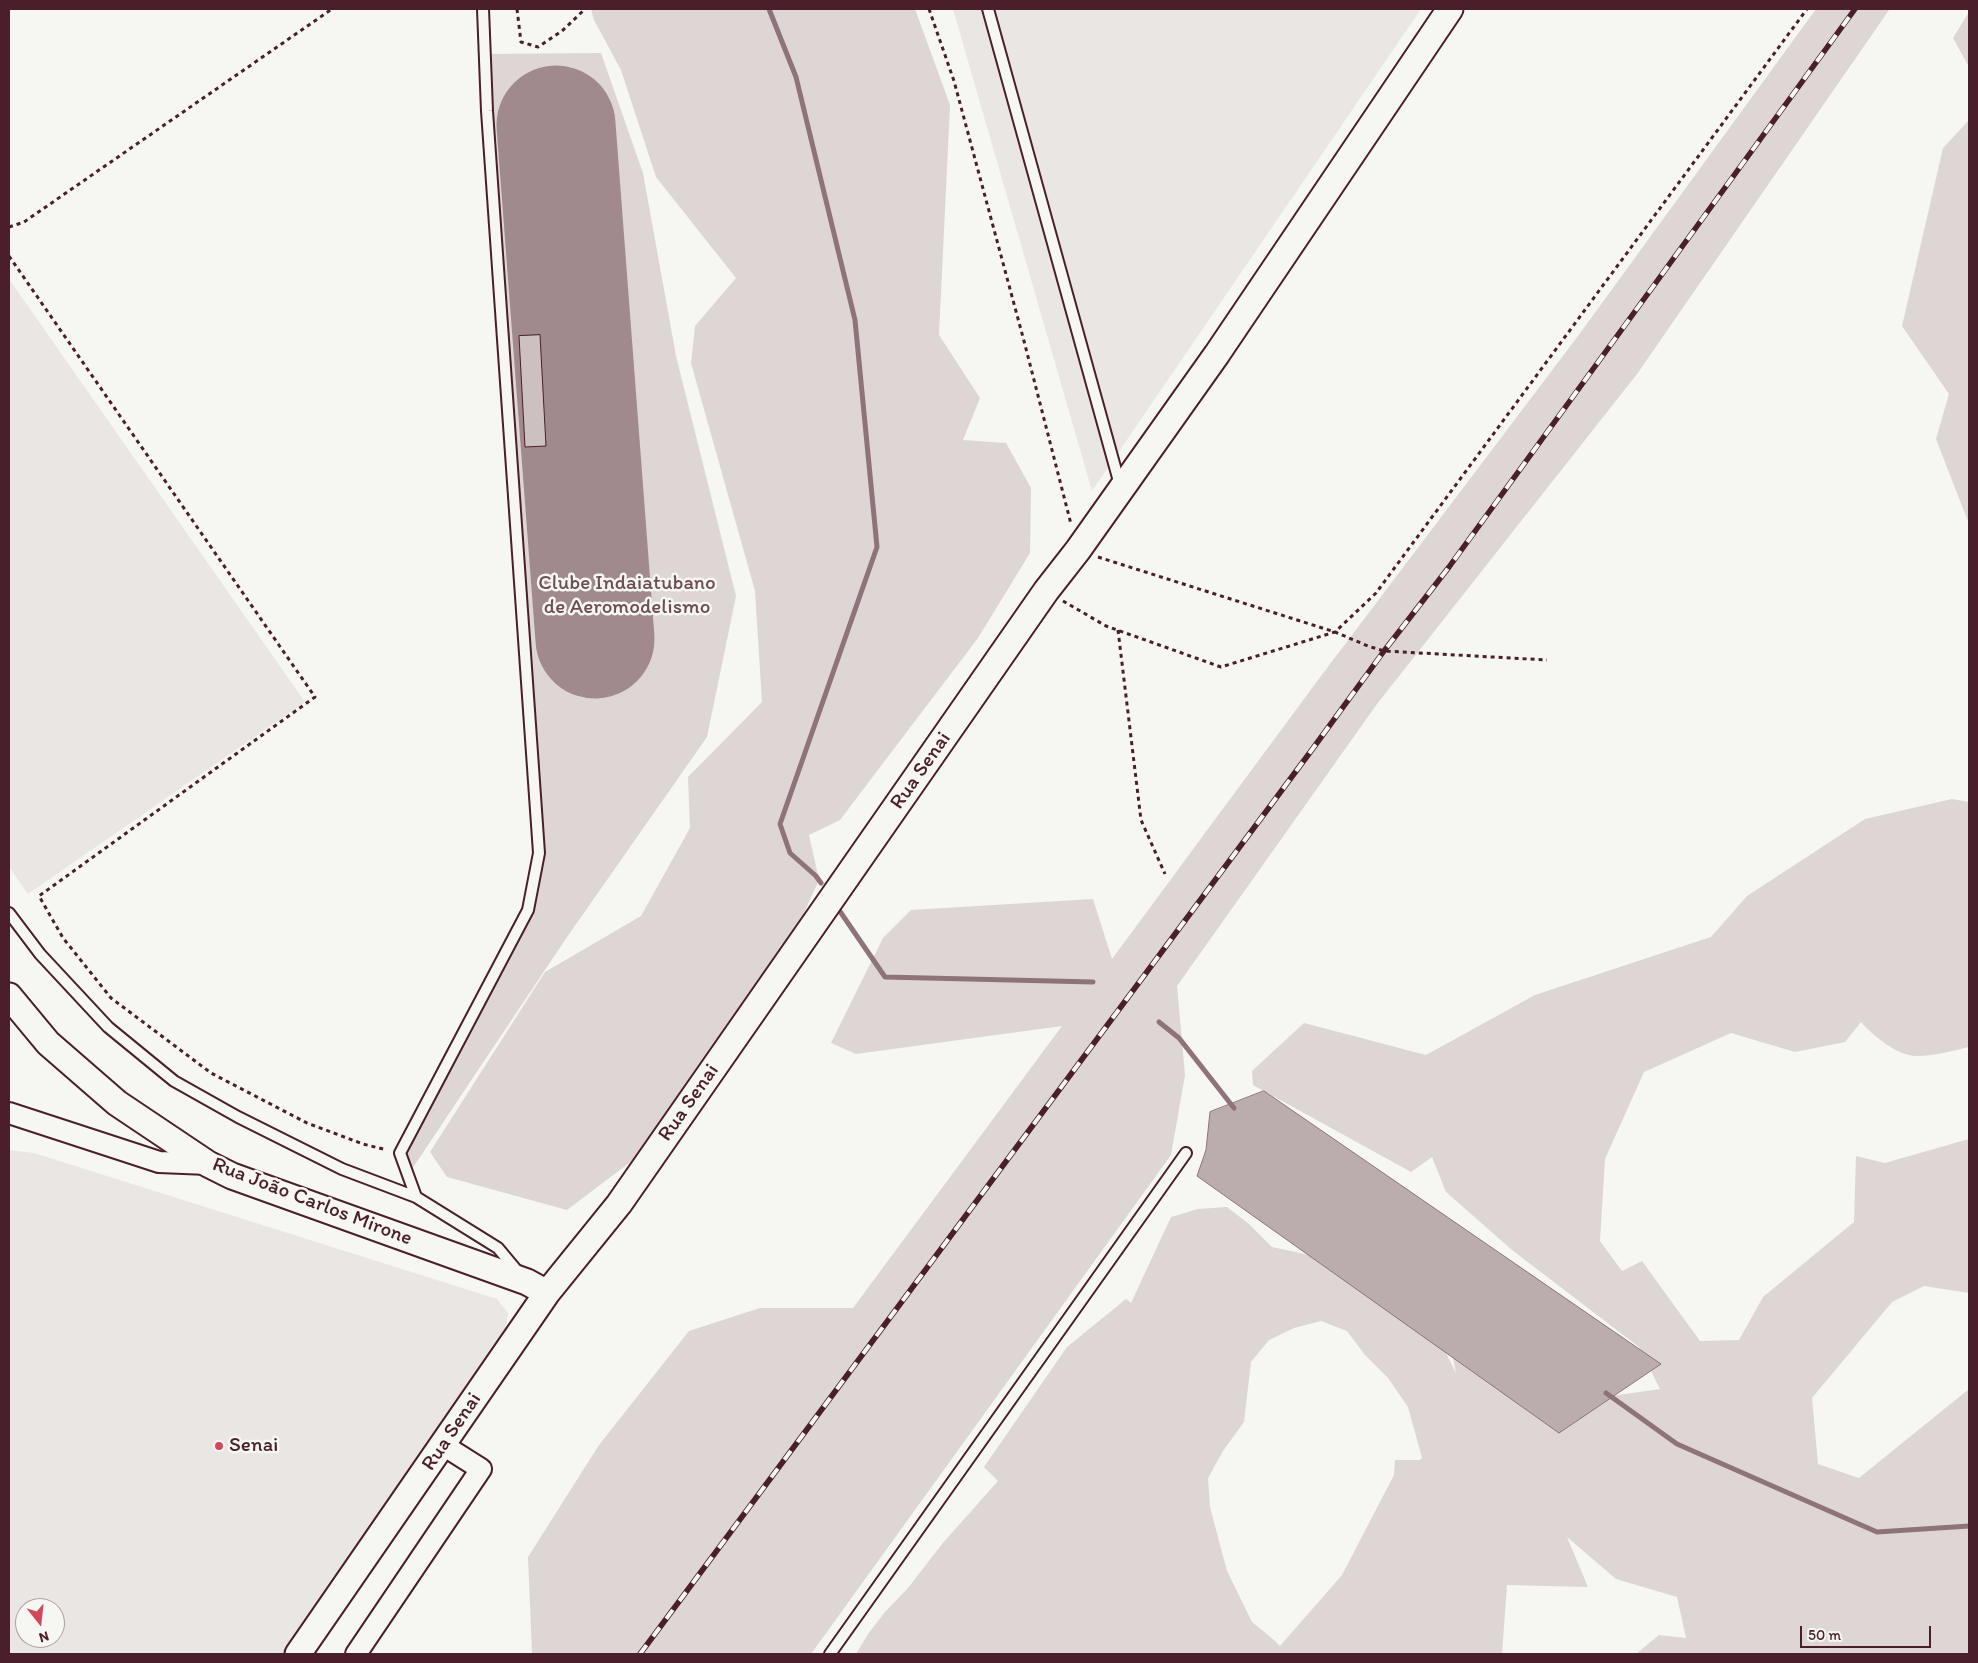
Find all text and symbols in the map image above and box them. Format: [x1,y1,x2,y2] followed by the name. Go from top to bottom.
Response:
[538,571,716,621] park label: Clube Indaiatubano de Aeromodelismo
[885,727,957,815] street label: Rua Senai
[653,1059,725,1147] street label: Rua Senai
[208,1152,416,1252] street label: Rua João Carlos Mirone
[417,1388,487,1476] street label: Rua Senai
[229,1433,278,1459] place label: Senai
[213,1440,225,1452] marker: Senai
[15,1598,65,1648] north arrow
[1803,1616,1934,1648] scale bar
[1808,1626,1841,1644] text: 50 m
[37,1627,51,1646] text: N

